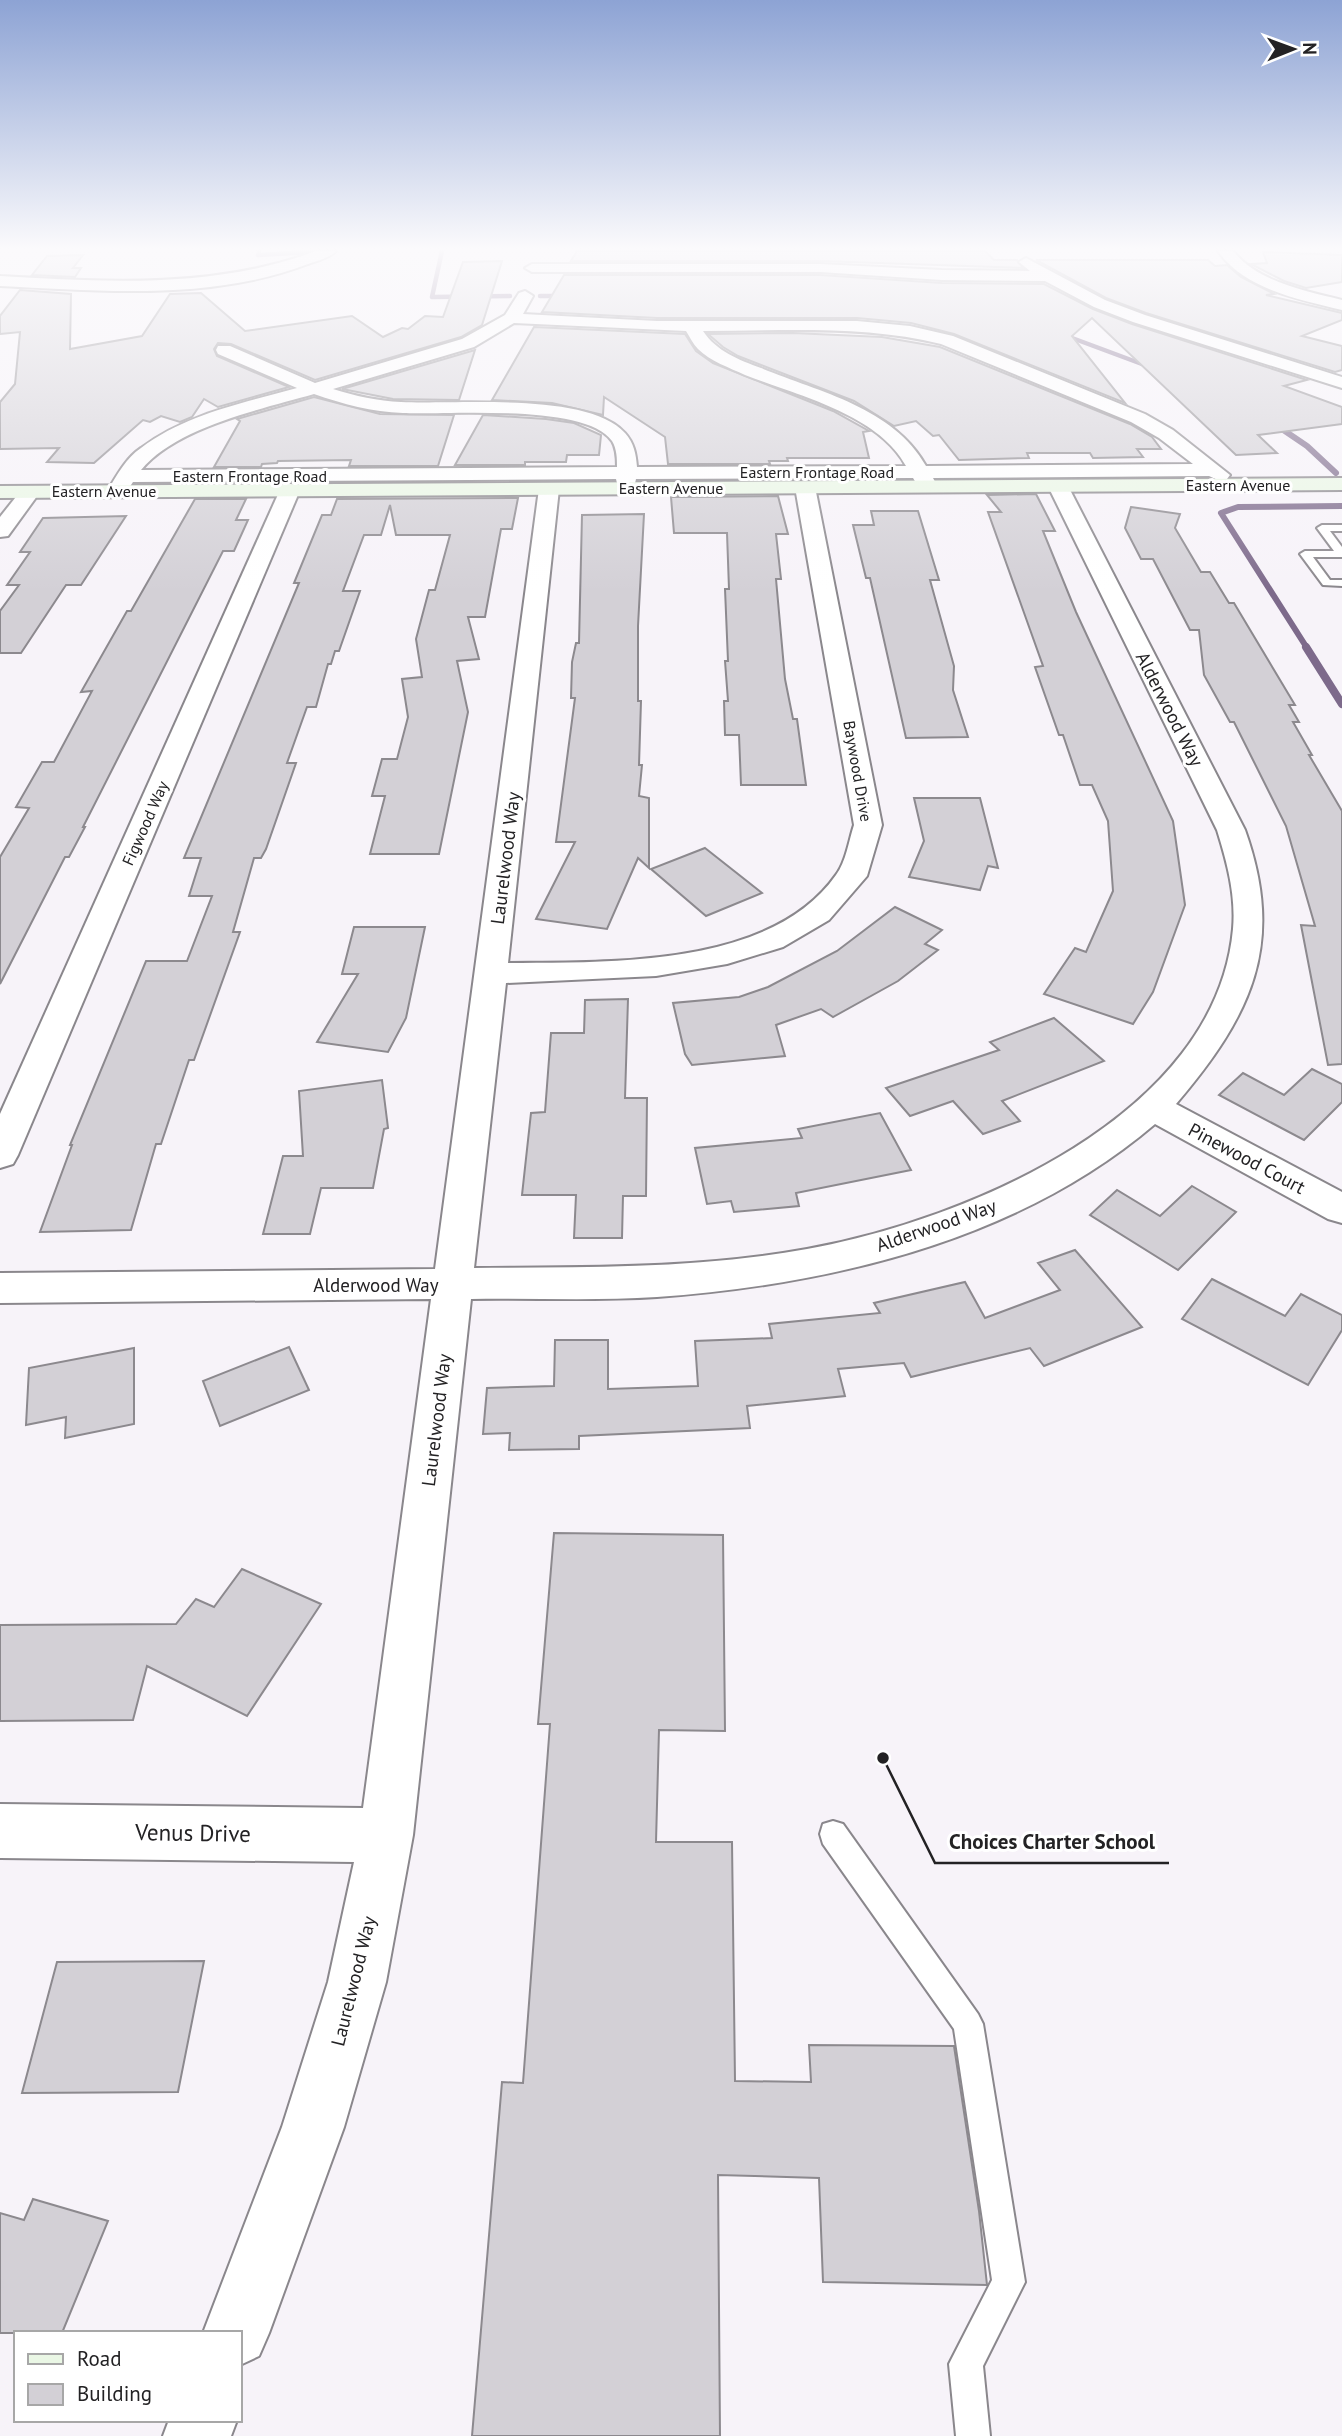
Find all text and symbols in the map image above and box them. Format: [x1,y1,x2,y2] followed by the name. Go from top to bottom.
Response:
[1258,14,1328,84] north arrow
[1298,42,1322,55] text: N
[740,462,894,482] street label: Eastern Frontage Road
[173,466,327,486] street label: Eastern Frontage Road
[1186,475,1290,495] street label: Eastern Avenue
[619,478,723,498] street label: Eastern Avenue
[52,481,156,501] street label: Eastern Avenue
[1131,648,1209,770] street label: Alderwood Way
[839,719,877,823] street label: Baywood Drive
[117,777,173,868] street label: Figwood Way
[485,790,525,925] street label: Laurelwood Way
[1184,1117,1310,1199] street label: Pinewood Court
[873,1193,999,1257] street label: Alderwood Way
[313,1273,439,1297] street label: Alderwood Way
[416,1352,456,1487] street label: Laurelwood Way
[134,1817,251,1848] street label: Venus Drive
[935,1821,1169,1863] callout: Choices Charter School
[949,1828,1156,1855] text: Choices Charter School
[325,1913,381,2048] street label: Laurelwood Way
[14,2331,242,2422] legend
[77,2345,121,2372] text: Road
[77,2380,152,2407] text: Building

